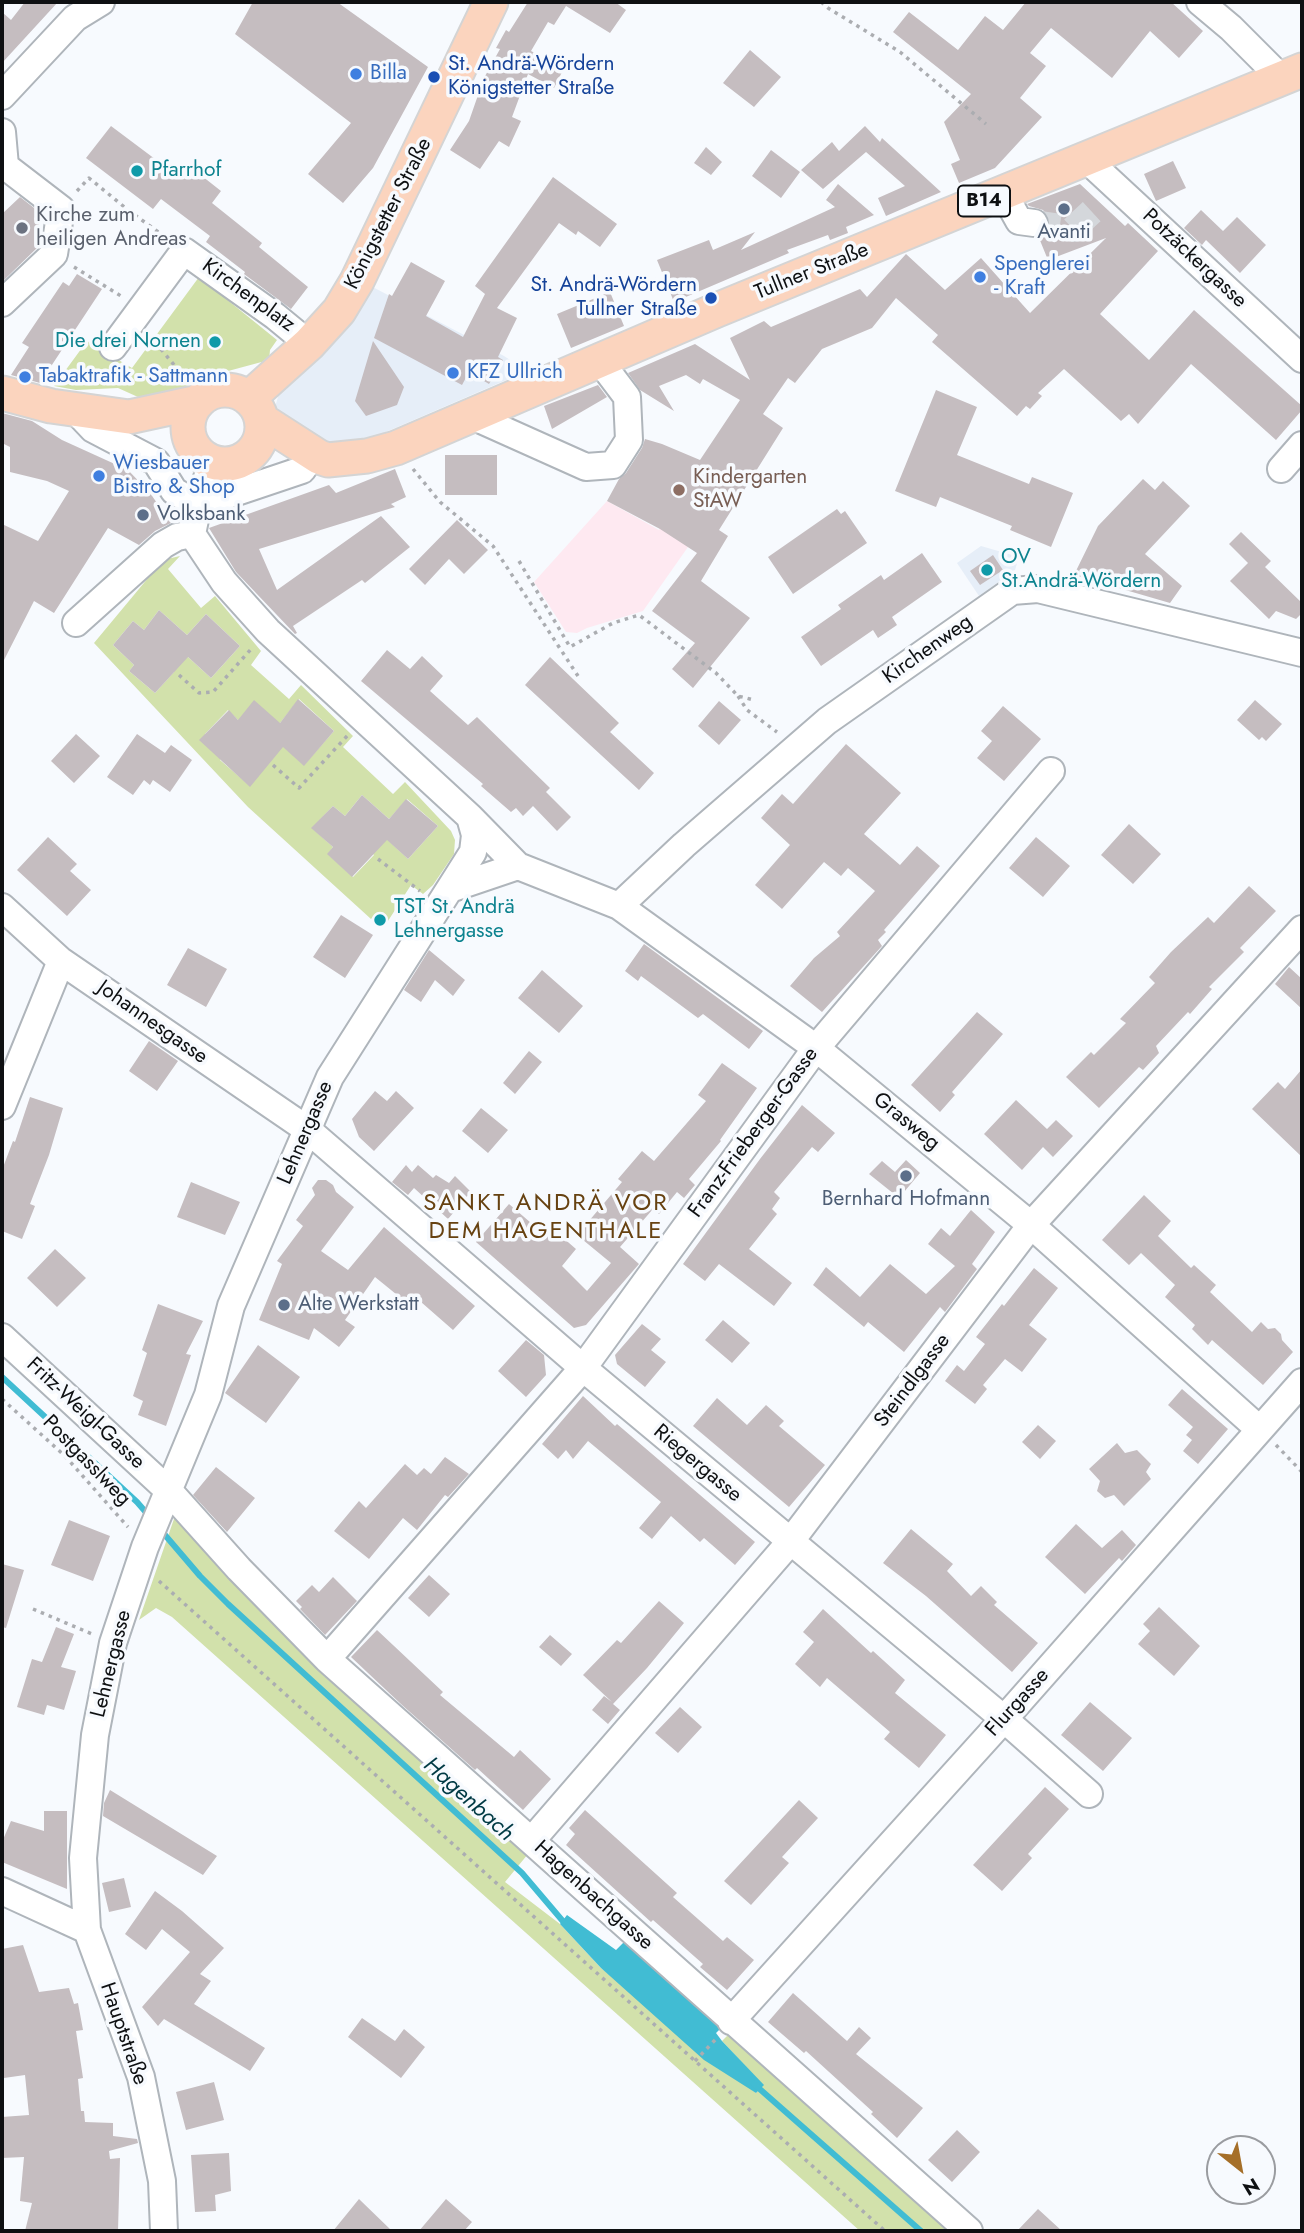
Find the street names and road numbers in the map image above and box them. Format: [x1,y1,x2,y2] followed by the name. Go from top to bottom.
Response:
[340,134,438,294] street label: Königstetter Straße
[958,186,1010,216] road number: B14
[1137,204,1251,314] street label: Potzäckergasse
[751,238,873,306] street label: Tullner Straße
[197,254,299,338] street label: Kirchenplatz
[878,610,978,690] street label: Kirchenweg
[92,976,212,1070] street label: Johannesgasse
[684,1043,824,1223] street label: Franz-Frieberger-Gasse
[273,1078,339,1188] street label: Lehnergasse
[867,1087,945,1157] street label: Grasweg
[870,1329,956,1433] street label: Steindlgasse
[21,1353,149,1475] street label: Fritz-Weigl-Gasse
[36,1410,136,1512] street label: Postgasslweg
[648,1420,746,1508] street label: Riegergasse
[86,1608,138,1720] street label: Lehnergasse
[981,1664,1055,1742] street label: Flurgasse
[528,1836,658,1956] street label: Hagenbachgasse
[94,1979,152,2089] street label: Hauptstraße

